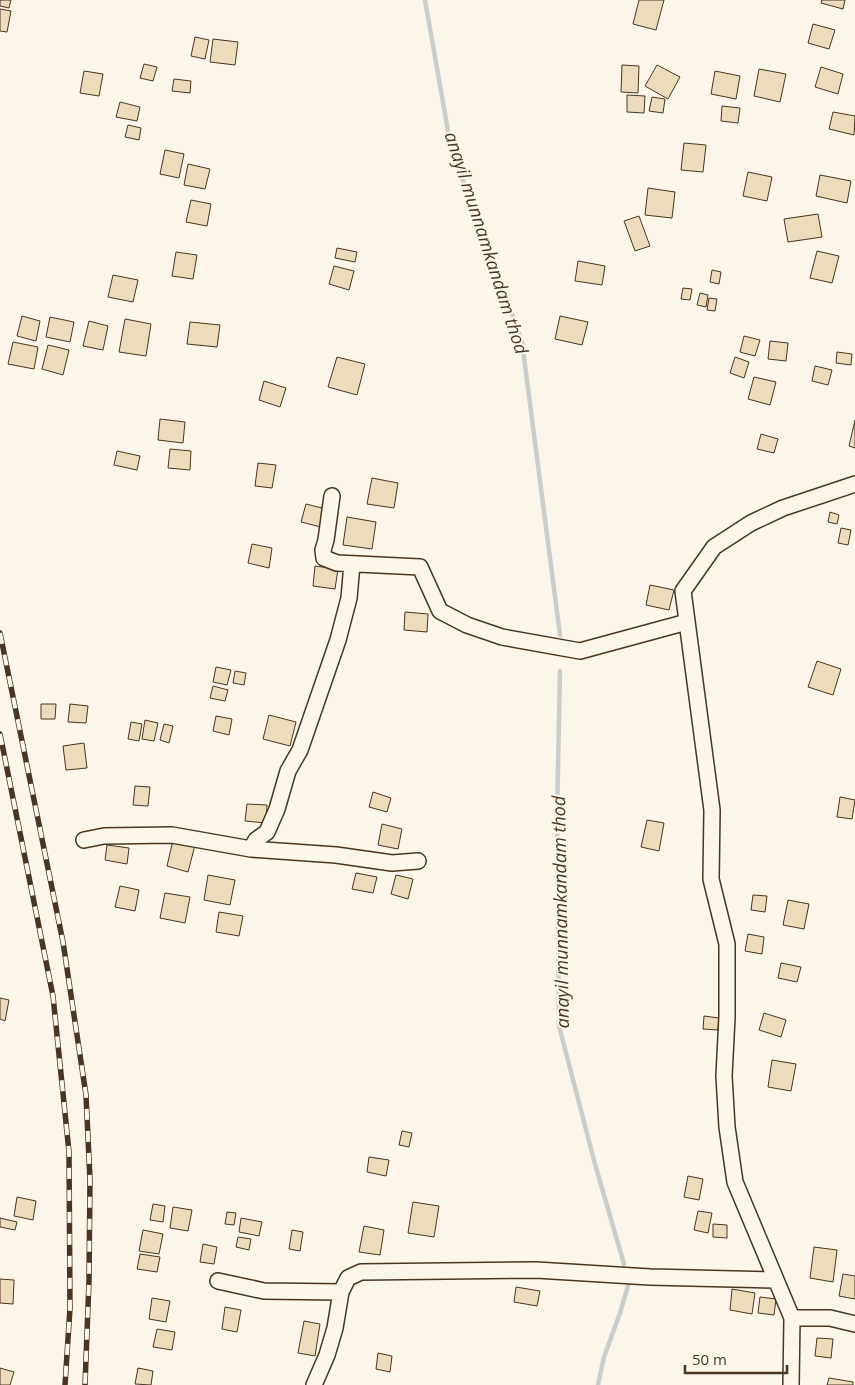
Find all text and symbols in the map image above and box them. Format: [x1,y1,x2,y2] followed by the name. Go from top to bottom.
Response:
[440,128,534,358] water label: anayil munnamkandam thod
[546,795,574,1028] water label: anayil munnamkandam thod
[685,1342,788,1374] scale bar
[692,1349,727,1369] text: 50 m

